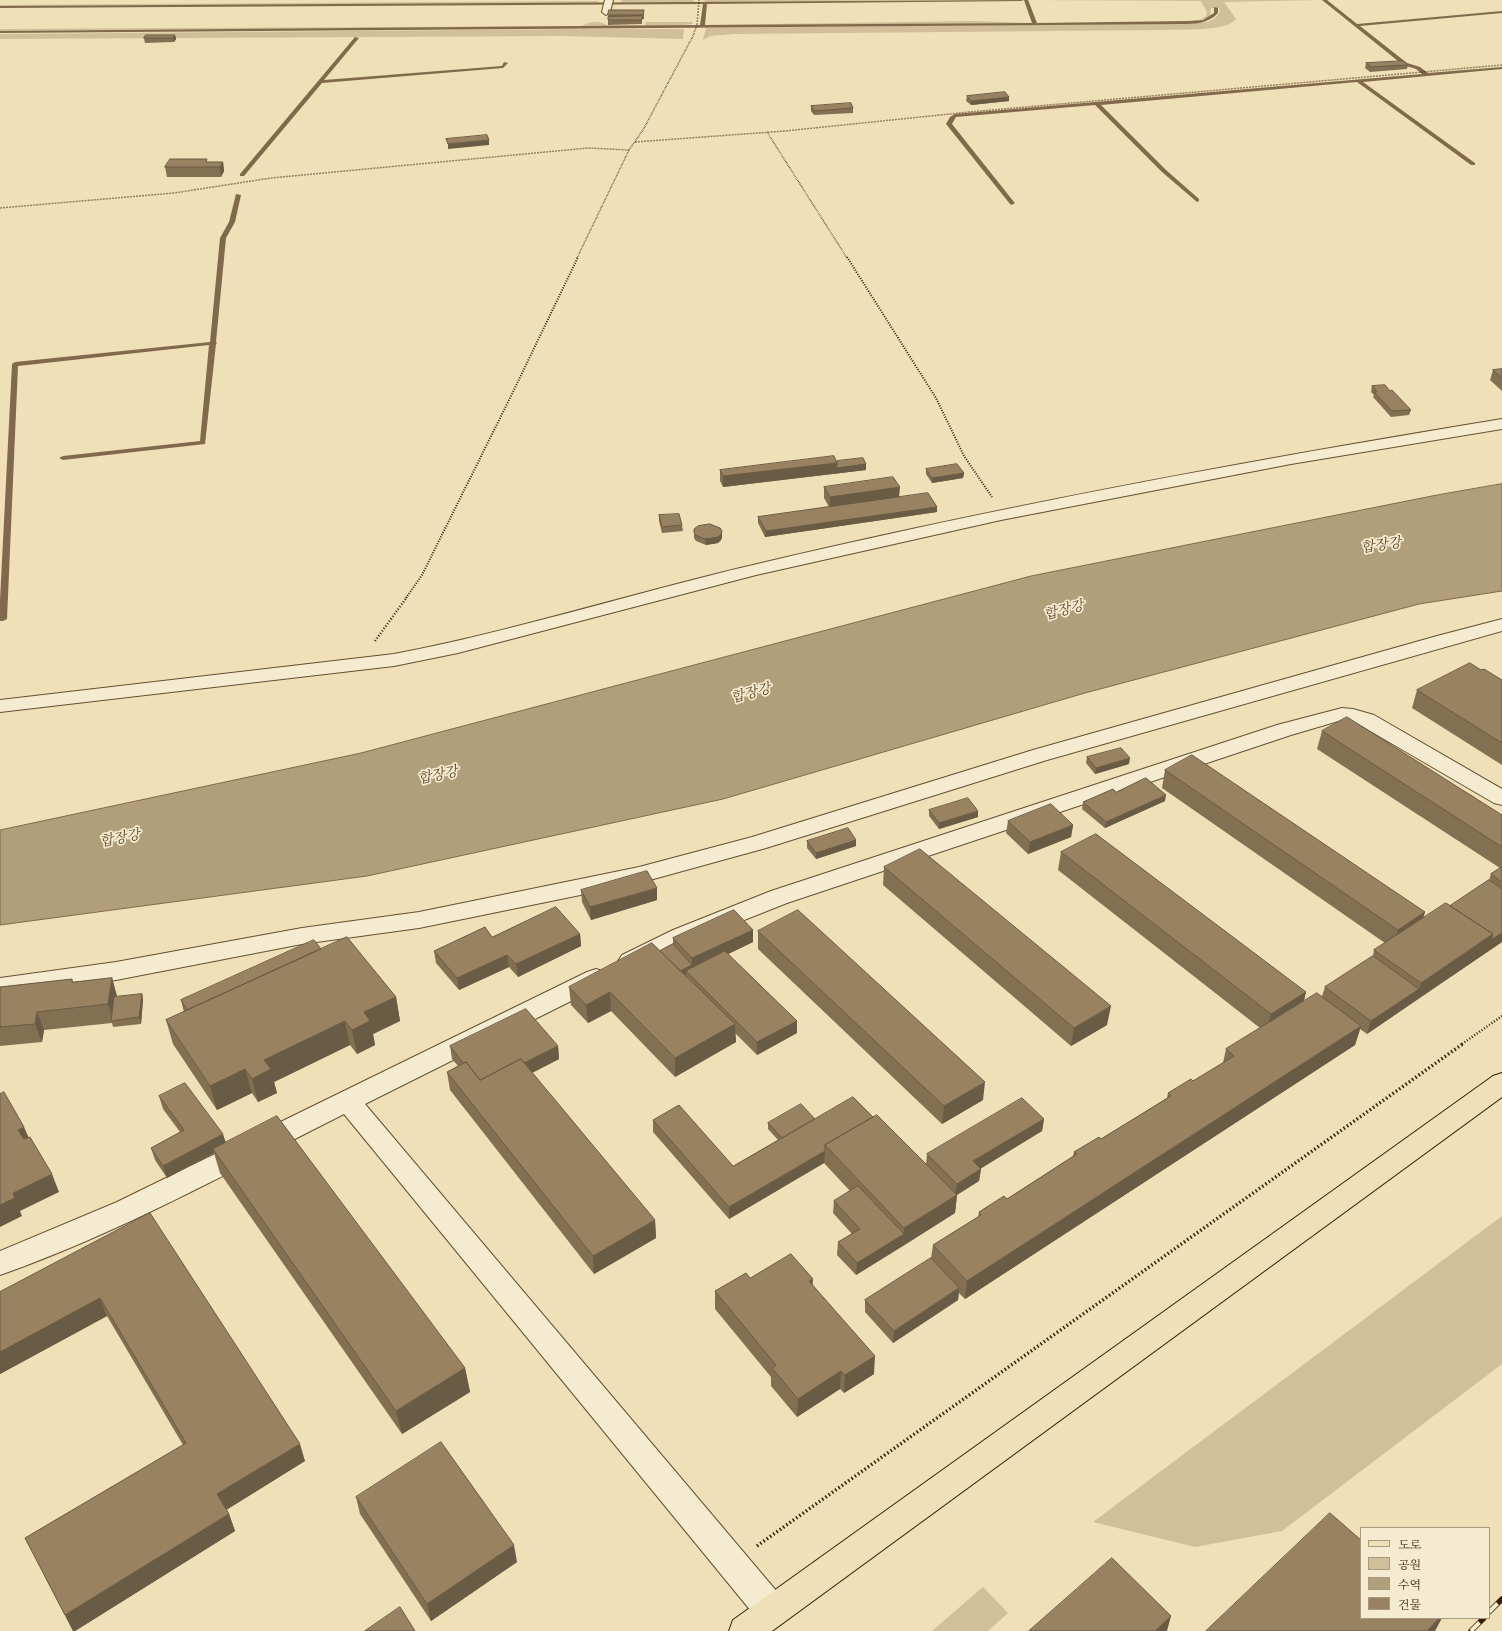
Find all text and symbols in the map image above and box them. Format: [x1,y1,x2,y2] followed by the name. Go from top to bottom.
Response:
[1360,535,1402,557] water label: 합장강
[1042,598,1086,624] water label: 합장강
[729,681,773,707] water label: 합장강
[416,764,460,788] water label: 합장강
[98,827,142,851] water label: 합장강
[1360,1527,1490,1619] legend
[1398,1538,1421,1552] text: 도로
[1398,1558,1421,1572] text: 공원
[1398,1578,1421,1592] text: 수역
[1398,1598,1421,1612] text: 건물

